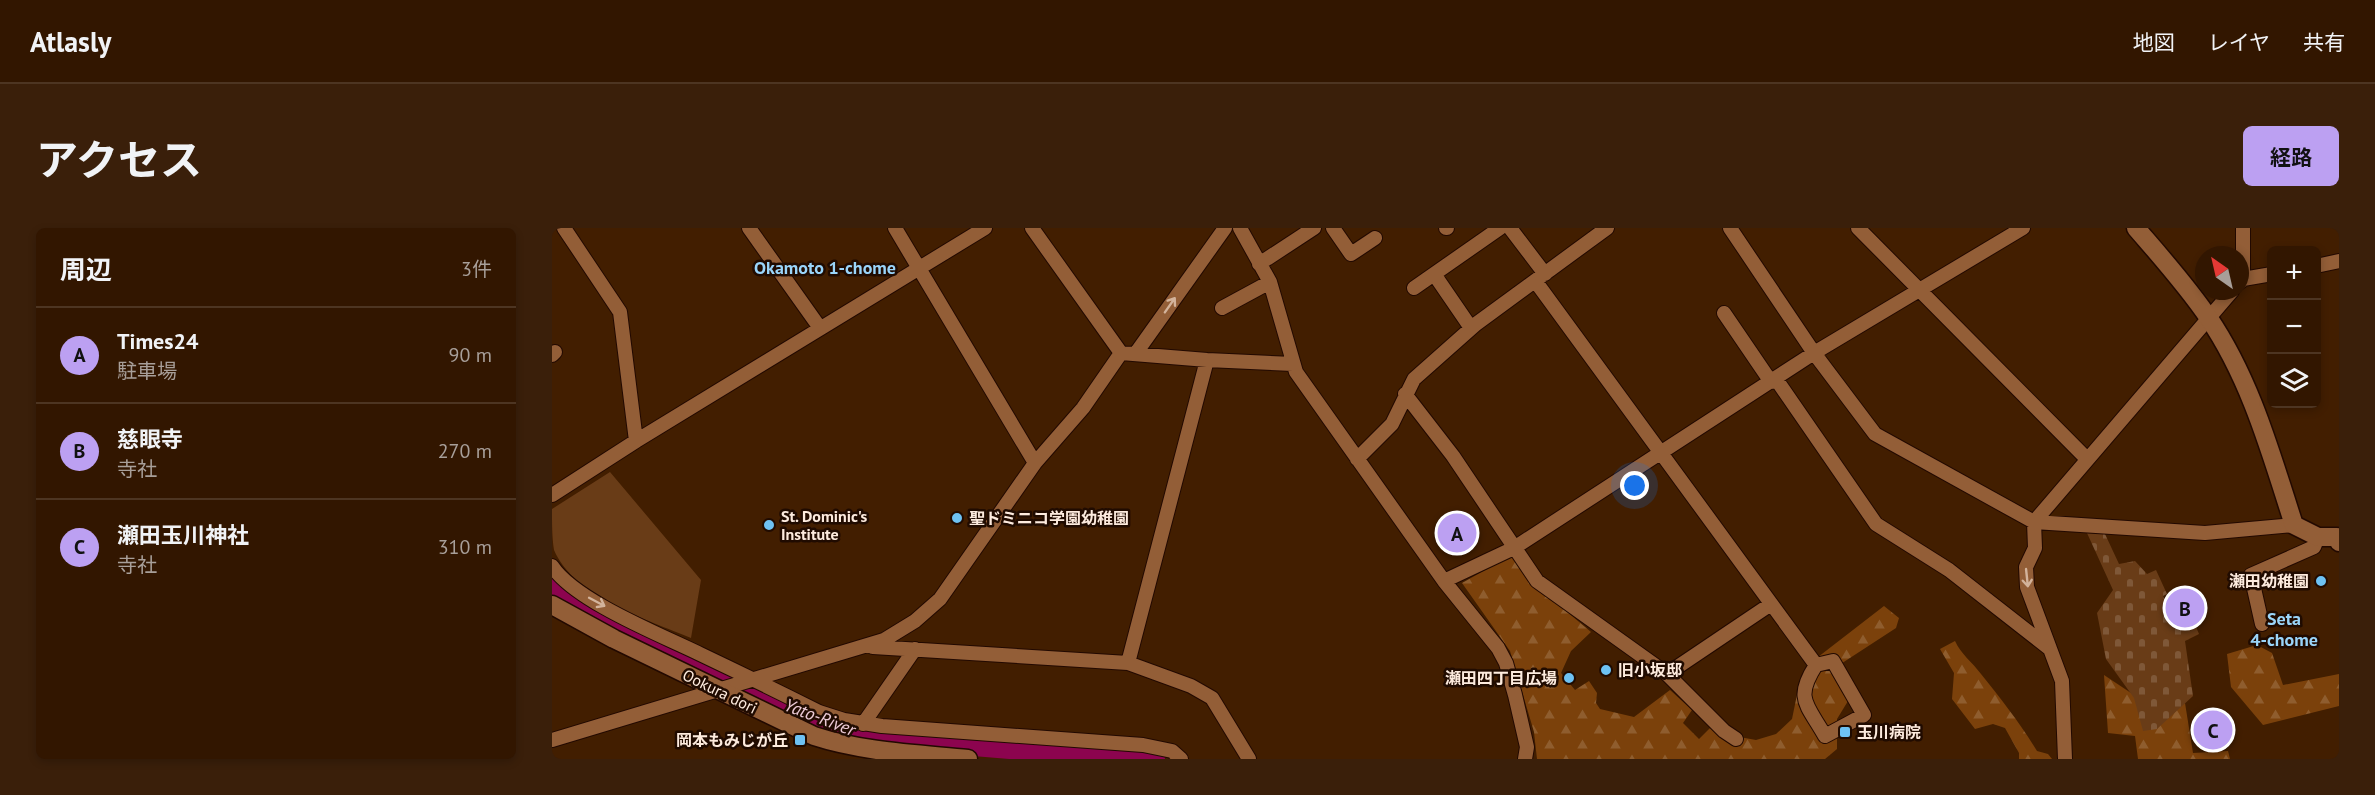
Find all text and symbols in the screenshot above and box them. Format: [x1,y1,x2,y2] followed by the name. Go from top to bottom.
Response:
[30,23,112,60] text: Atlasly
[2133,29,2175,56] text: 地図
[2208,29,2270,56] text: レイヤ
[2303,29,2345,56] text: 共有
[2243,126,2339,186] button: 経路
[36,132,202,187] text: アクセス
[2195,246,2249,300] north arrow
[2267,246,2321,408] map controls
[2267,246,2321,300] button: +
[60,253,112,286] text: 周辺
[461,256,492,282] text: 3件
[754,256,896,279] district label: Okamoto 1-chome
[1164,298,1176,314] one-way arrow
[2267,300,2321,354] button: −
[117,327,199,355] text: Times24
[73,342,86,368] text: A
[449,342,492,368] text: 90 m
[2267,354,2321,408] button: layers
[117,358,177,384] text: 駐車場
[117,425,183,453] text: 慈眼寺
[74,438,85,464] text: B
[438,438,492,464] text: 270 m
[117,456,157,482] text: 寺社
[1620,471,1649,500] your location
[781,506,868,544] place label: St. Dominic's Institute
[969,508,1129,528] place label: 聖ドミニコ学園幼稚園
[1438,510,1476,556] pin: A
[950,511,964,525] marker: 聖ドミニコ学園幼稚園
[762,518,776,532] marker: St. Dominic's Institute
[117,521,249,549] text: 瀬田玉川神社
[74,534,85,560] text: C
[438,534,492,560] text: 310 m
[117,552,157,578] text: 寺社
[2022,567,2033,587] one-way arrow
[2229,571,2309,591] place label: 瀬田幼稚園
[2314,574,2328,588] marker: 瀬田幼稚園
[2166,586,2204,631] pin: B
[588,596,605,608] one-way arrow
[2250,607,2318,651] district label: Seta 4-chome
[1618,660,1682,680] place label: 旧小坂邸
[1599,663,1613,677] marker: 旧小坂邸
[679,664,761,718] street label: Ookura dori
[1445,668,1557,688] place label: 瀬田四丁目広場
[1562,671,1576,685] marker: 瀬田四丁目広場
[781,693,860,741] water label: Yato-River
[2194,708,2232,752] pin: C
[1857,722,1921,742] place label: 玉川病院
[1838,725,1852,739] marker: 玉川病院
[676,730,788,750] place label: 岡本もみじが丘
[793,733,807,747] marker: 岡本もみじが丘

